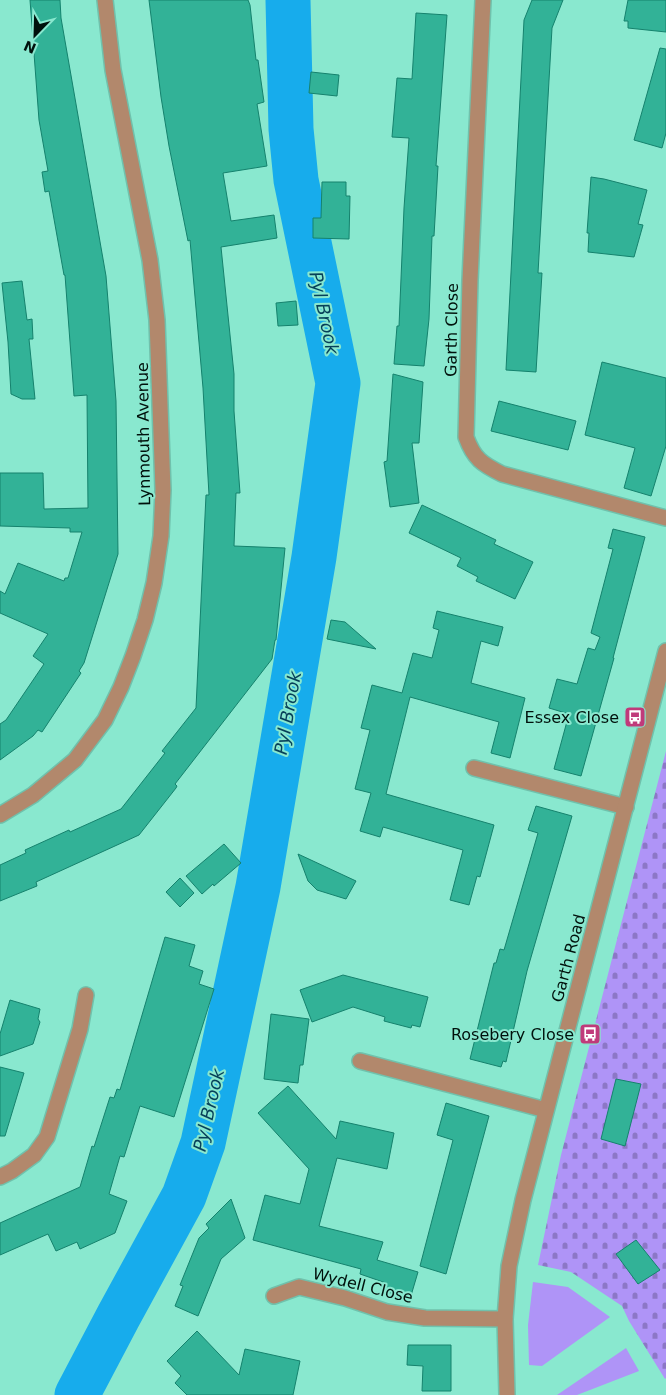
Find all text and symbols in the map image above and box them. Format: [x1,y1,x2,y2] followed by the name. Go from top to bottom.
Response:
[10,10,60,60] north arrow
[21,37,38,57] text: N
[305,269,344,358] water label: Pyl Brook
[441,283,462,377] street label: Garth Close
[133,362,154,506] street label: Lynmouth Avenue
[270,668,305,756] water label: Pyl Brook
[623,705,647,729] bus stop icon: Essex Close
[525,708,619,727] place label: Essex Close
[548,912,589,1004] street label: Garth Road
[578,1022,602,1046] bus stop icon: Rosebery Close
[451,1025,574,1044] place label: Rosebery Close
[189,1065,229,1153] water label: Pyl Brook
[311,1264,415,1307] street label: Wydell Close

